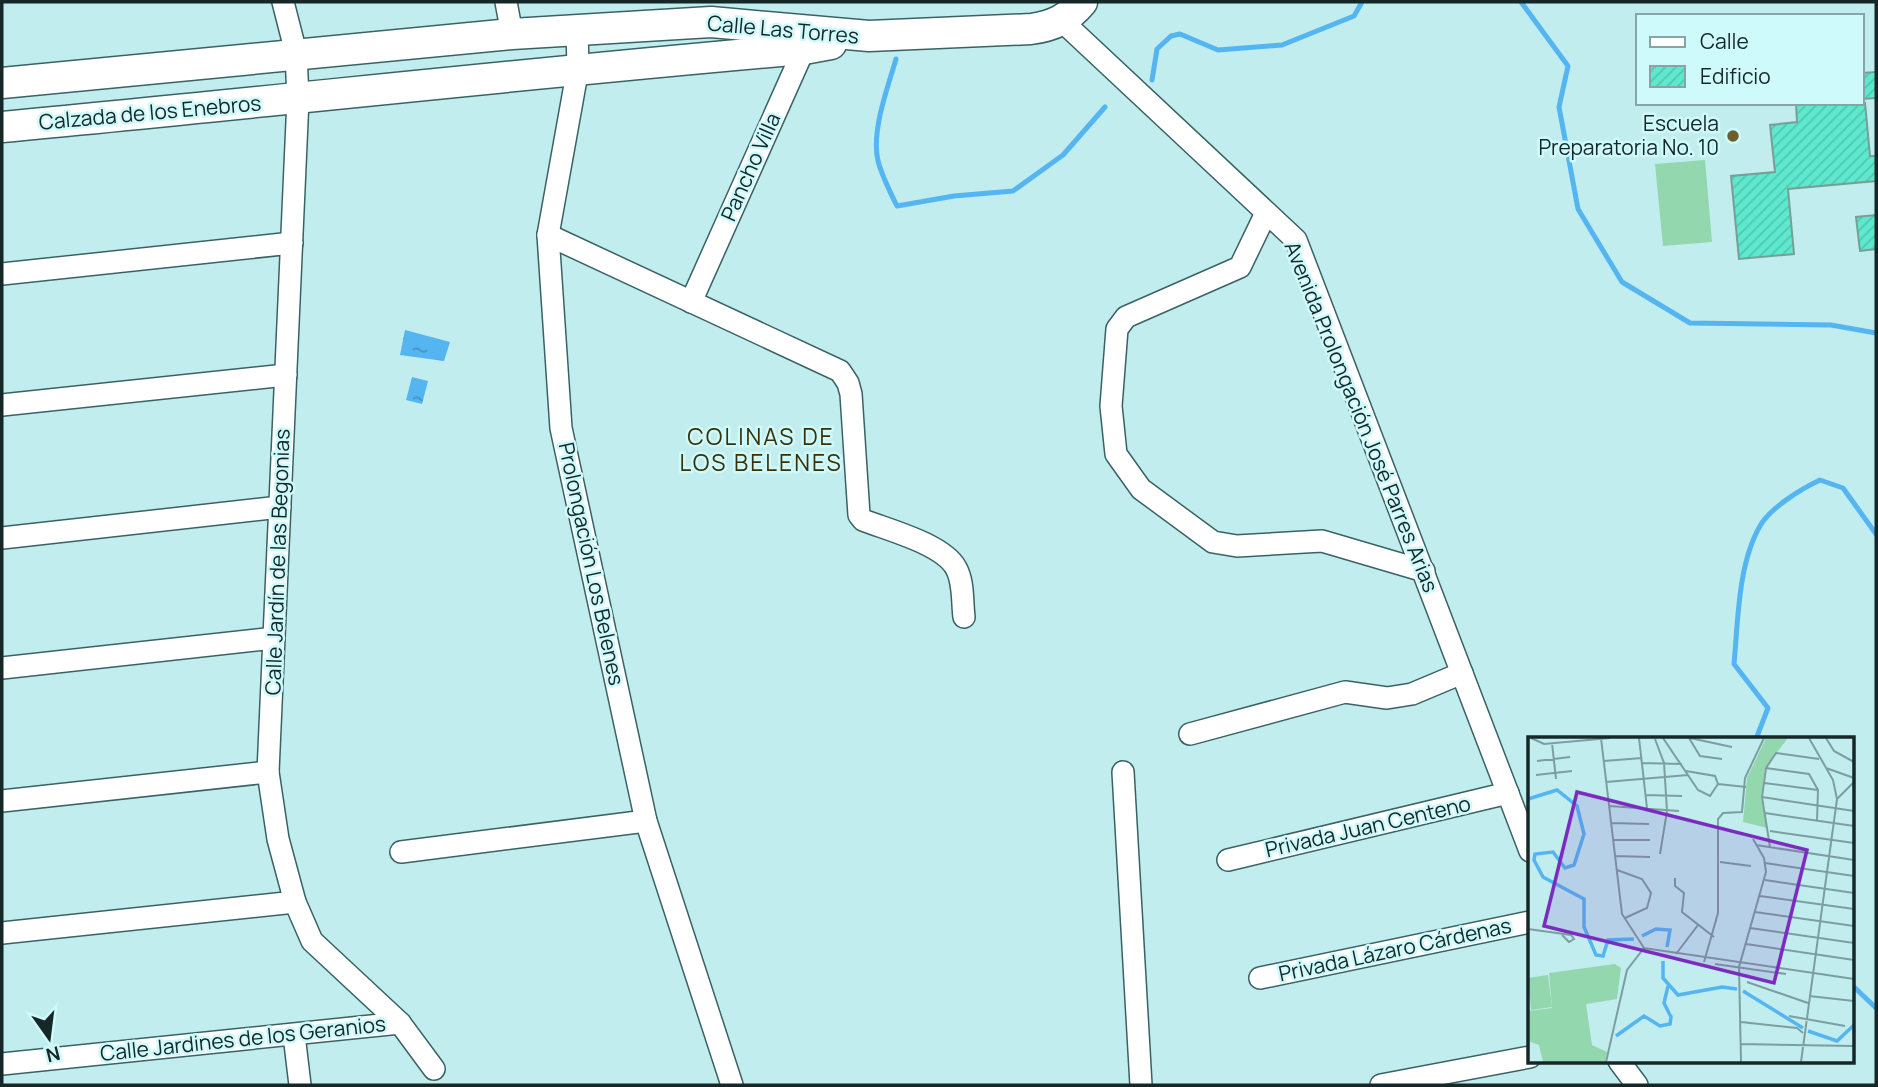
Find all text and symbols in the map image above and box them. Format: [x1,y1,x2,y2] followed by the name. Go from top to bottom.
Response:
[706,8,860,50] street label: Calle Las Torres
[1636,14,1864,105] legend
[1700,27,1749,55] text: Calle
[1700,62,1771,90] text: Edificio
[38,88,262,136] street label: Calzada de los Enebros
[714,108,786,225] street label: Pancho Villa
[1538,109,1719,161] place label: Escuela Preparatoria No. 10
[1725,128,1741,144] marker: Escuela Preparatoria No. 10
[1278,237,1445,596] street label: Avenida Prolongación José Parres Arias
[679,420,843,478] district label: COLINAS DE LOS BELENES
[258,428,296,696] street label: Calle Jardín de las Begonias
[553,440,631,688] street label: Prolongación Los Belenes
[1528,737,1854,1062] inset map
[1262,789,1473,863] street label: Privada Juan Centeno
[1276,911,1514,987] street label: Privada Lázaro Cárdenas
[14,1003,84,1073] north arrow
[99,1009,387,1067] street label: Calle Jardines de los Geranios
[43,1040,63,1069] text: N

